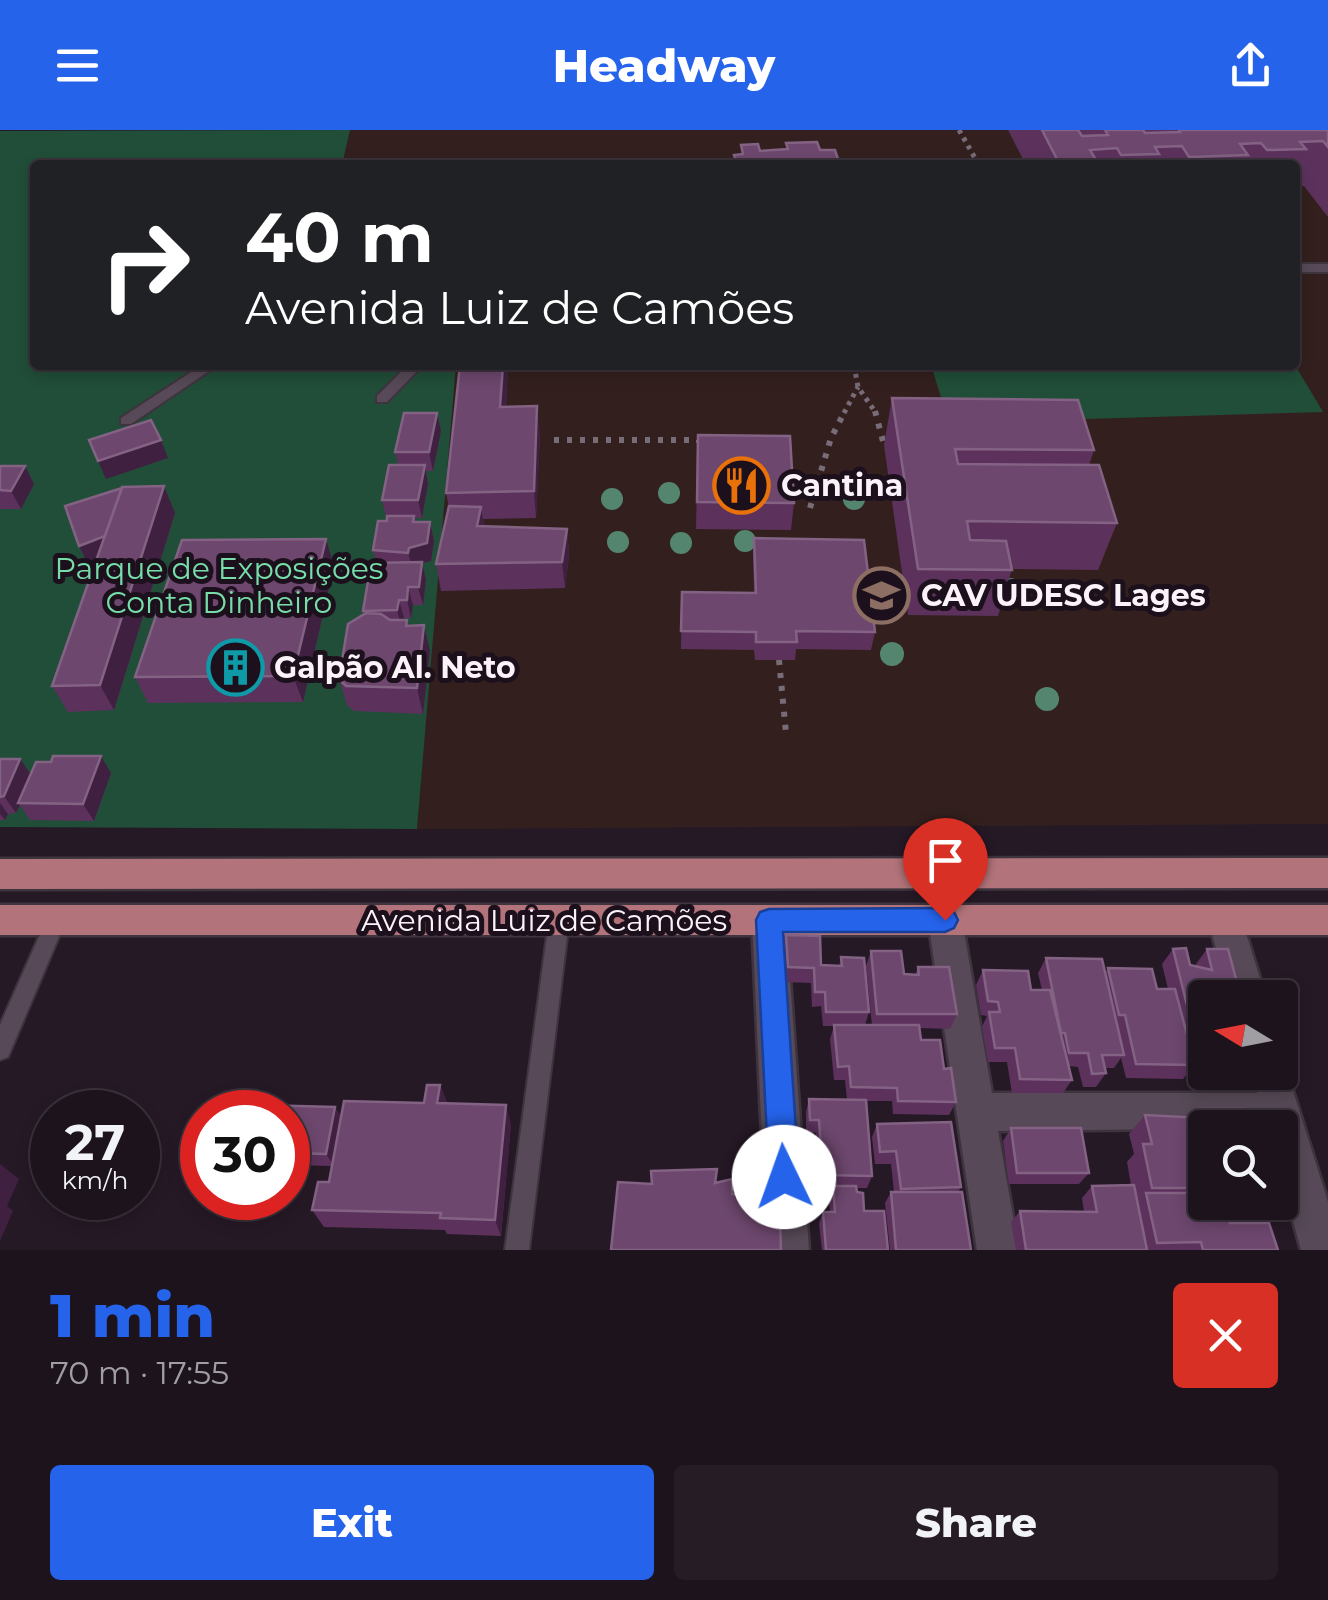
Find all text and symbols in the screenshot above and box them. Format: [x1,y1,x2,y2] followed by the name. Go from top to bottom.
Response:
[50,38,105,93] icon: menu
[553,38,775,93] text: Headway
[1223,38,1278,93] icon: share
[245,194,434,280] text: 40 m
[80,200,210,330] icon: right
[245,280,794,335] text: Avenida Luiz de Camões
[712,455,772,515] restaurant icon: Cantina
[781,467,903,504] place label: Cantina
[55,550,383,621] park label: Parque de Exposições Conta Dinheiro
[852,565,912,625] school or university icon: CAV UDESC Lages
[921,577,1206,614] place label: CAV UDESC Lages
[205,637,265,697] building icon: Galpão Al. Neto
[274,649,516,686] place label: Galpão Al. Neto
[903,818,988,921] pin
[918,833,973,888] icon: arrive
[361,902,727,939] street label: Avenida Luiz de Camões
[1188,980,1298,1090] north arrow
[1188,980,1298,1220] map controls
[180,1090,310,1220] speed limit sign: 30
[1188,1110,1298,1220] button: search
[65,1112,125,1173] text: 27
[732,1125,836,1229] position arrow
[62,1165,128,1195] text: km/h
[50,1279,215,1352] text: 1 min
[1173,1283,1278,1388] button: close
[50,1353,229,1392] text: 70 m · 17:55
[50,1465,654,1580] button: Exit
[674,1465,1278,1580] button: Share

